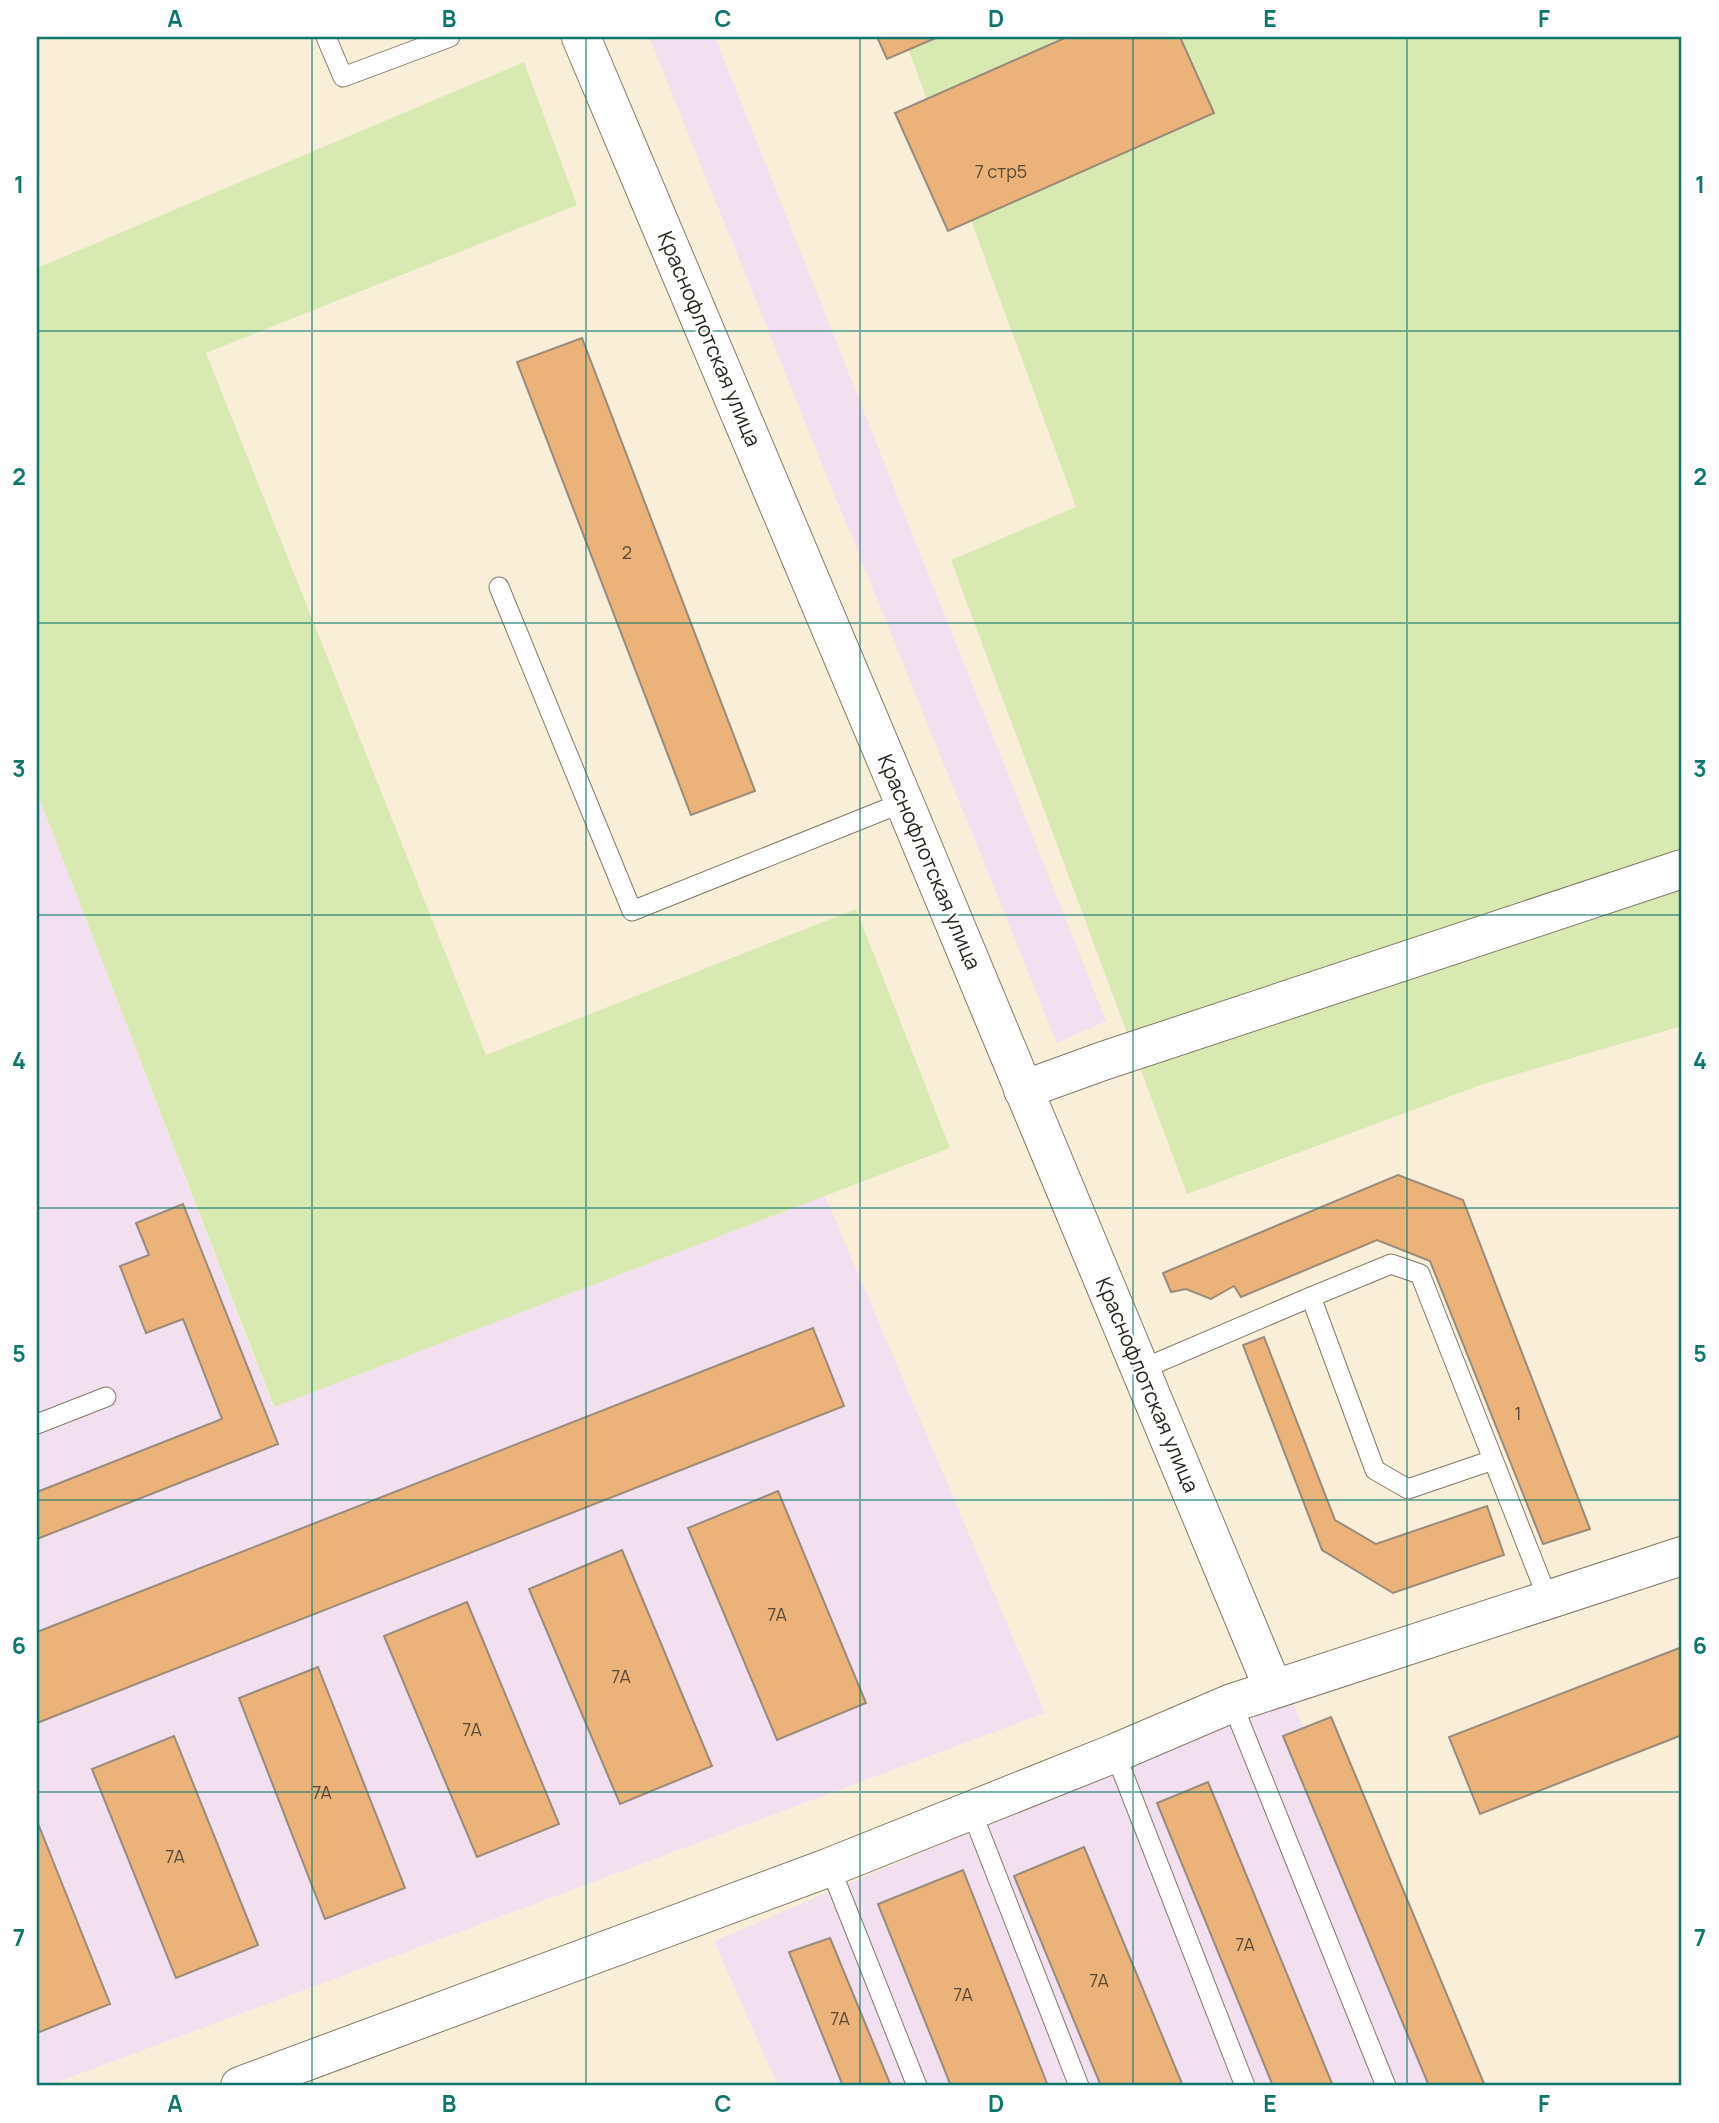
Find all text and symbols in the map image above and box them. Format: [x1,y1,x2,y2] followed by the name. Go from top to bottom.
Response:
[167,2,183,34] text: A
[442,2,456,34] text: B
[715,2,732,34] text: C
[988,2,1004,34] text: D
[1263,2,1277,34] text: E
[1538,2,1550,34] text: F
[975,159,1027,183] house number: 7 стр5
[14,168,24,200] text: 1
[1695,168,1705,200] text: 1
[652,227,768,451] street label: Краснофлотская улица
[12,460,26,492] text: 2
[1693,460,1707,492] text: 2
[622,540,632,564] house number: 2
[872,750,988,974] street label: Краснофлотская улица
[12,752,26,784] text: 3
[1693,752,1707,784] text: 3
[12,1044,26,1076] text: 4
[1693,1044,1707,1076] text: 4
[1090,1273,1206,1497] street label: Краснофлотская улица
[12,1337,26,1369] text: 5
[1693,1337,1707,1369] text: 5
[1514,1401,1522,1425] house number: 1
[767,1602,787,1626] house number: 7А
[12,1629,26,1661] text: 6
[1693,1629,1707,1661] text: 6
[611,1664,631,1688] house number: 7А
[462,1717,482,1741] house number: 7А
[312,1780,332,1804] house number: 7А
[165,1844,185,1868] house number: 7А
[13,1921,25,1953] text: 7
[1694,1921,1706,1953] text: 7
[1235,1932,1255,1956] house number: 7А
[1089,1968,1109,1992] house number: 7А
[953,1982,973,2006] house number: 7А
[830,2006,850,2030] house number: 7А
[167,2087,183,2119] text: A
[442,2087,456,2119] text: B
[715,2087,732,2119] text: C
[988,2087,1004,2119] text: D
[1263,2087,1277,2119] text: E
[1538,2087,1550,2119] text: F

